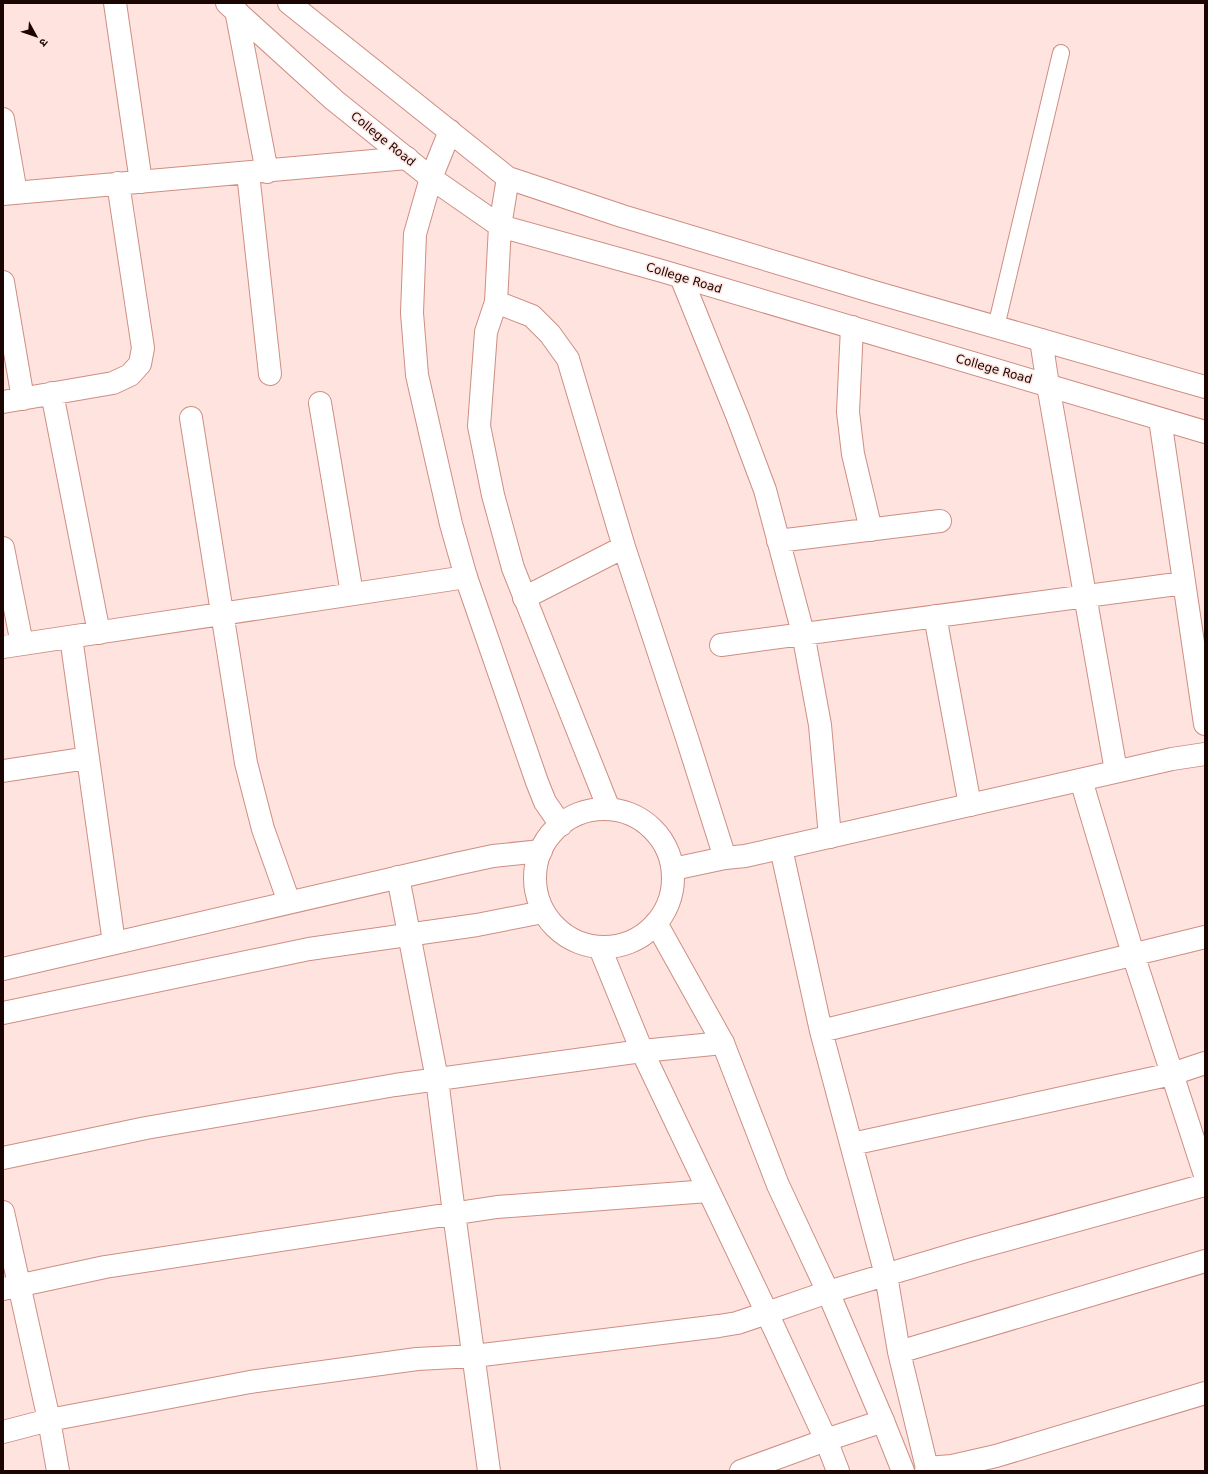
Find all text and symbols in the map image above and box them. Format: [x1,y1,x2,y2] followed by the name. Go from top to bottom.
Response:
[16,16,56,56] north arrow
[36,35,50,49] text: उ
[348,109,418,169] street label: College Road
[644,260,724,296] street label: College Road
[954,351,1034,387] street label: College Road

